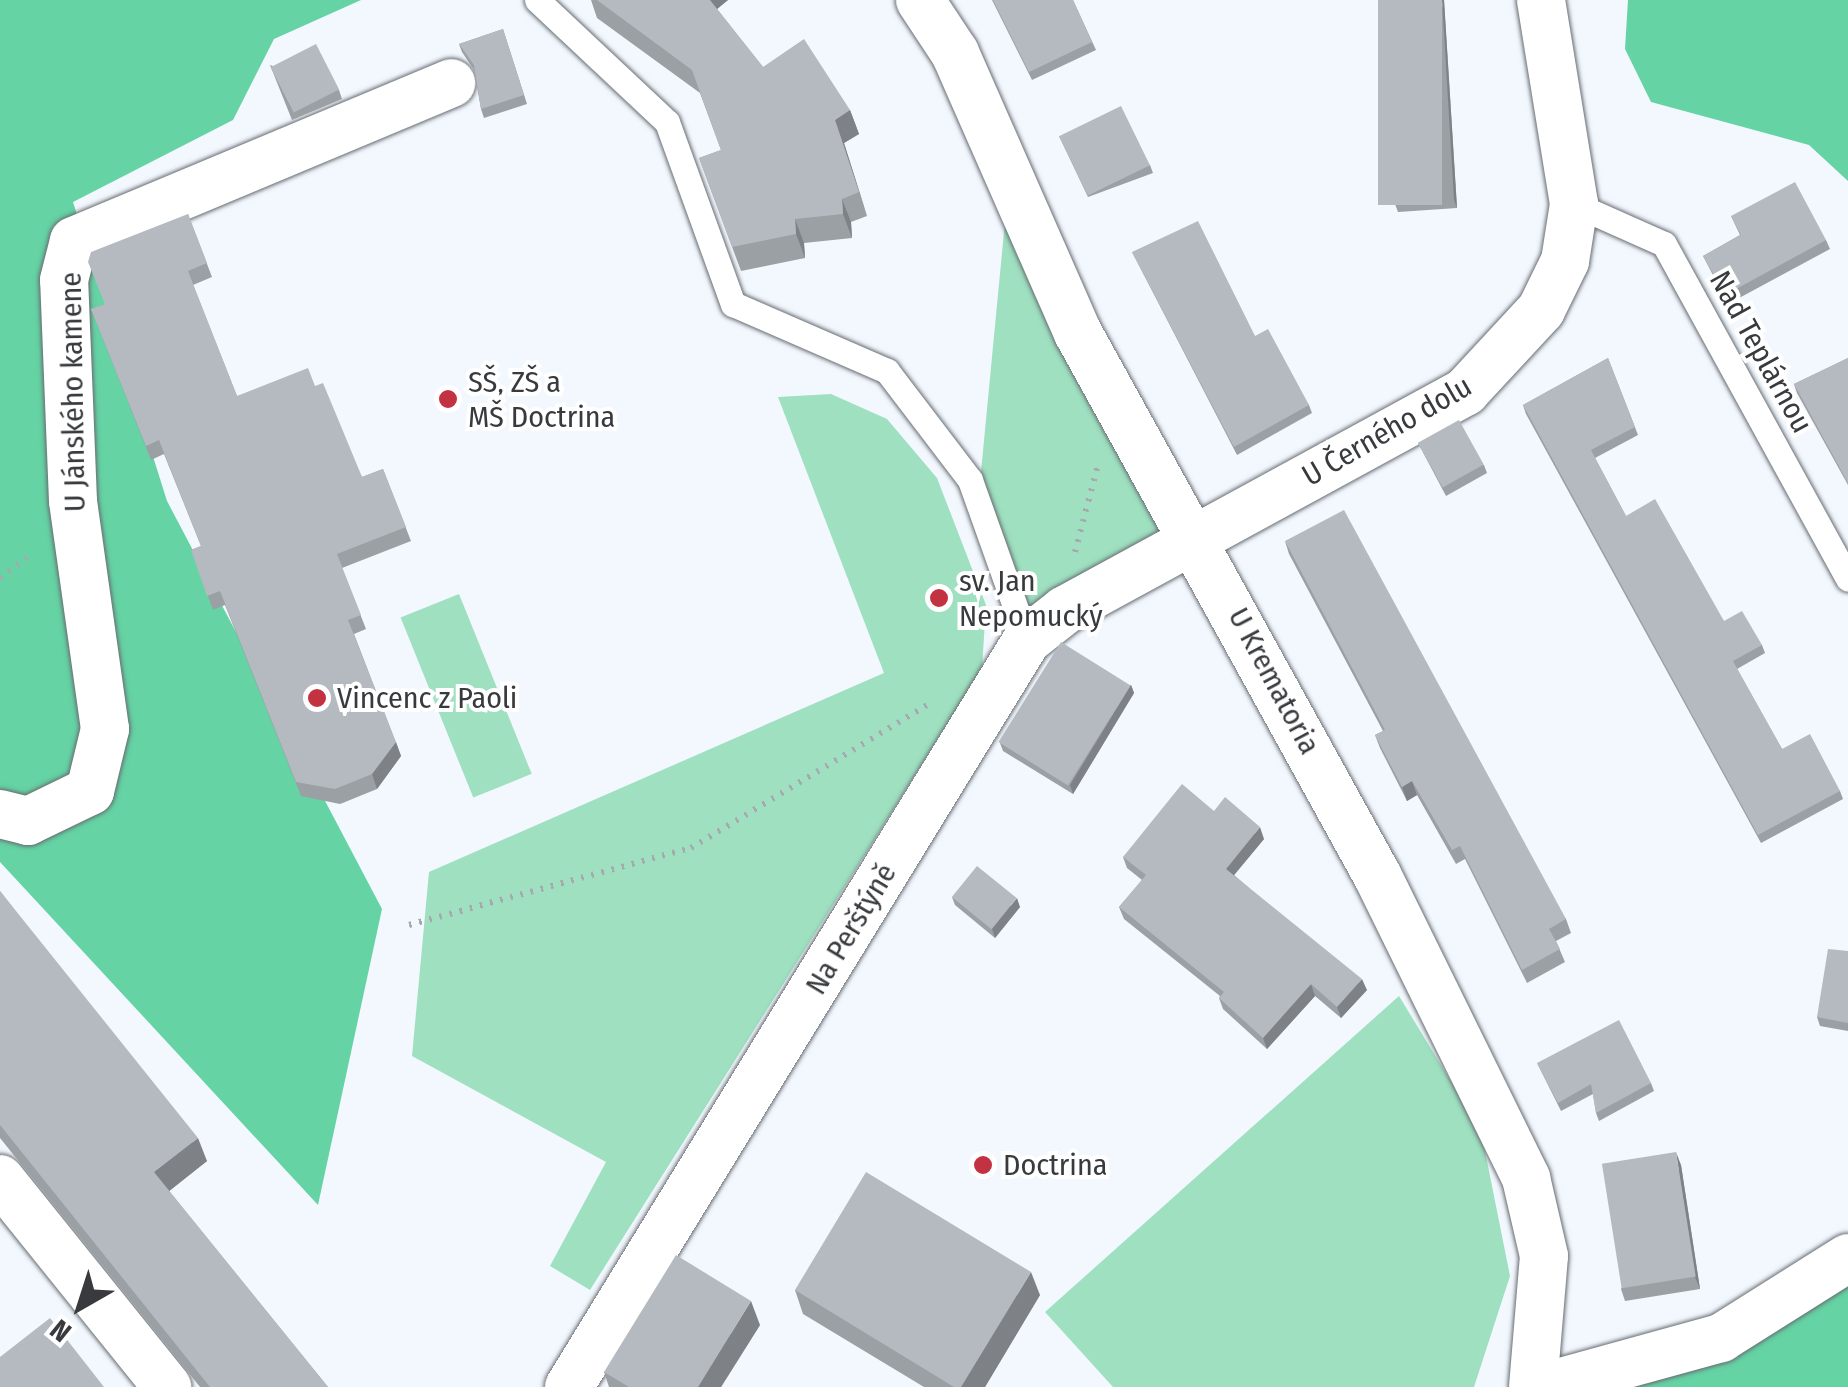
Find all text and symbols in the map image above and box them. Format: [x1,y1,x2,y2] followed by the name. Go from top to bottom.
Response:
[1702,265,1820,439] street label: Nad Teplárnou
[53,272,93,512] street label: U Jánského kamene
[468,364,615,434] place label: SŠ, ZŠ a MŠ Doctrina
[1296,368,1478,494] street label: U Černého dolu
[437,388,459,410] marker: SŠ, ZŠ a MŠ Doctrina
[959,563,1103,634] place label: sv. Jan Nepomucký
[928,587,950,609] marker: sv. Jan Nepomucký
[1220,602,1328,760] street label: U Krematoria
[337,680,517,716] place label: Vincenc z Paoli
[306,687,328,709] marker: Vincenc z Paoli
[798,857,904,1001] street label: Na Perštýně
[1003,1147,1107,1183] place label: Doctrina
[972,1154,994,1176] marker: Doctrina
[30,1257,130,1357] north arrow
[44,1313,78,1349] text: N

